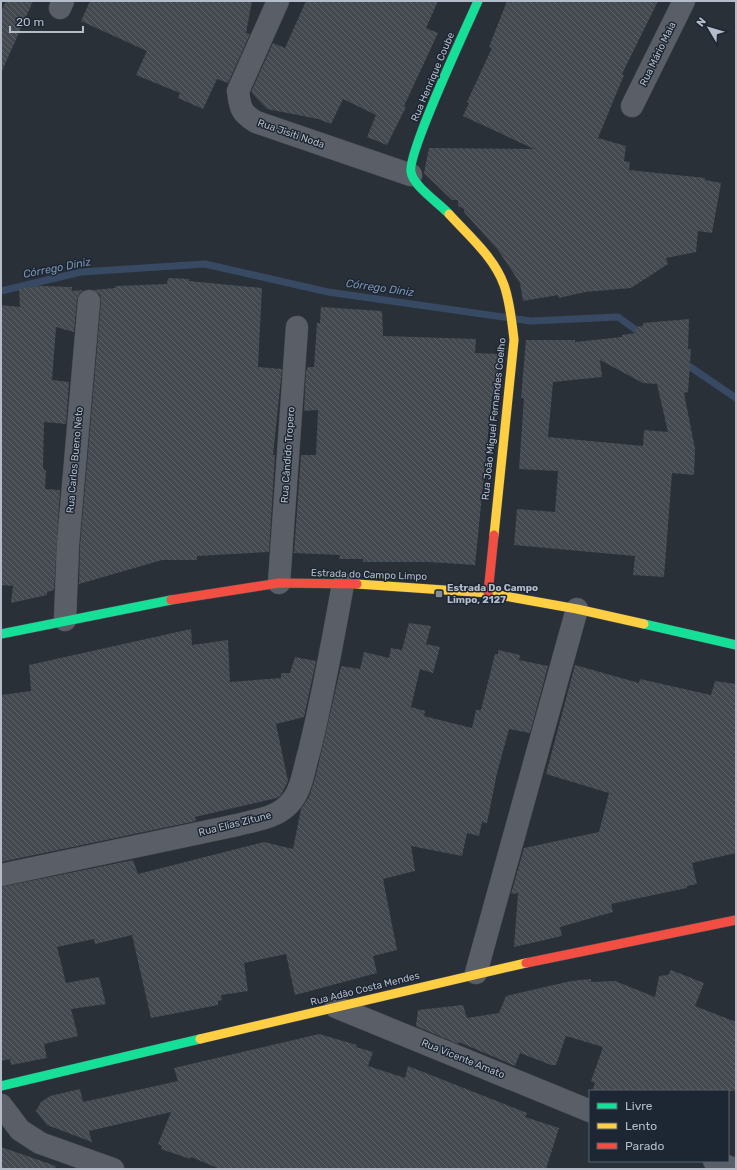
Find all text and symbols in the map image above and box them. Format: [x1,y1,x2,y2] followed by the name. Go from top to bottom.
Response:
[10,8,83,34] scale bar
[689,8,729,48] north arrow
[16,15,44,29] text: 20 m
[694,15,709,29] text: N
[637,20,679,88] street label: Rua Mário Maia
[409,30,457,123] street label: Rua Henrique Coube
[256,117,326,151] street label: Rua Jisiti Noda
[22,255,92,281] water label: Córrego Diniz
[345,277,415,299] water label: Córrego Diniz
[479,337,509,501] street label: Rua João Miguel Fernandes Coelho
[64,406,86,514] street label: Rua Carlos Bueno Neto
[279,406,297,504] street label: Rua Cândido Tropero
[311,567,428,583] street label: Estrada do Campo Limpo
[447,582,538,606] place label: Estrada Do Campo Limpo, 2127
[434,589,444,599] marker: Estrada Do Campo Limpo, 2127
[197,809,273,839] street label: Rua Elias Zitune
[309,970,421,1008] street label: Rua Adão Costa Mendes
[420,1037,507,1081] street label: Rua Vicente Amato
[589,1090,729,1162] legend
[625,1099,653,1113] text: Livre
[625,1119,657,1133] text: Lento
[625,1139,664,1153] text: Parado

